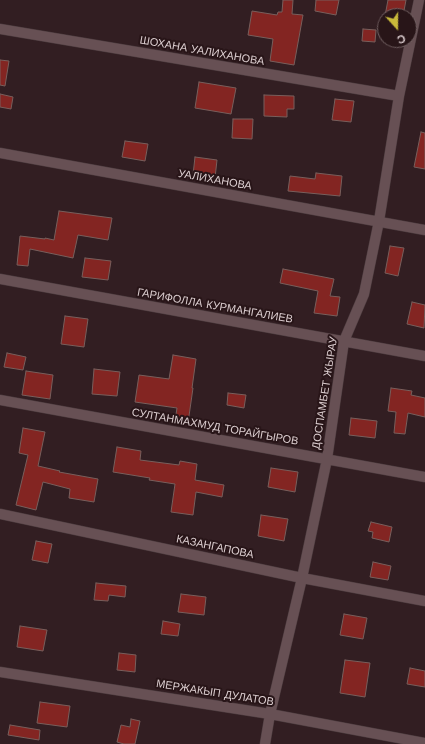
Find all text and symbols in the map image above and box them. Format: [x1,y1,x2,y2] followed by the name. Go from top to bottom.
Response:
[377,8,417,48] north arrow
[395,31,407,46] text: С
[139,34,265,68] street label: ШОХАНА УАЛИХАНОВА
[177,167,253,193] street label: УАЛИХАНОВА
[136,286,294,326] street label: ГАРИФОЛЛА КУРМАНГАЛИЕВ
[310,336,340,450] street label: ДОСПАМБЕТ ЖЫРАУ
[131,406,299,448] street label: СУЛТАНМАХМУД ТОРАЙГЫРОВ
[175,532,255,562] street label: КАЗАНГАПОВА
[155,677,275,709] street label: МЕРЖАКЫП ДУЛАТОВ

